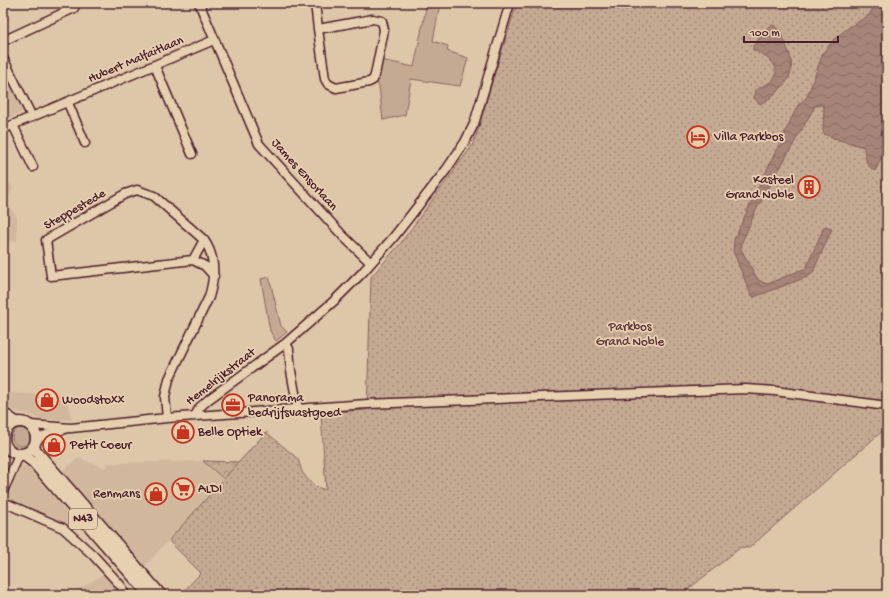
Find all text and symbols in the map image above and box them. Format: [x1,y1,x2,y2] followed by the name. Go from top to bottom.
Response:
[744,18,838,44] scale bar
[749,27,780,41] text: 100 m
[86,33,187,87] street label: Hubert Malfaitlaan
[685,124,711,150] hotel icon: Villa Parkbos
[713,130,784,145] place label: Villa Parkbos
[268,136,341,215] street label: James Ensorlaan
[725,173,794,203] place label: Kasteel Grand Noble
[796,174,822,200] building icon: Kasteel Grand Noble
[42,186,109,234] street label: Steppestede
[596,320,665,350] park label: Parkbos Grand Noble
[183,344,260,409] street label: Hemelrijkstraat
[34,387,60,413] shop icon: Woodstoxx
[247,391,342,421] place label: Panorama bedrijfsvastgoed
[220,392,246,418] office icon: Panorama bedrijfsvastgoed
[62,393,125,408] place label: Woodstoxx
[170,419,196,445] shop icon: Belle Optiek
[197,425,263,440] place label: Belle Optiek
[41,432,67,458] shop icon: Petit Coeur
[69,438,133,453] place label: Petit Coeur
[170,476,196,502] supermarket icon: ALDI
[143,481,169,507] shop icon: Renmans
[198,482,222,497] place label: ALDI
[93,487,141,502] place label: Renmans
[69,509,97,529] road number: N43

